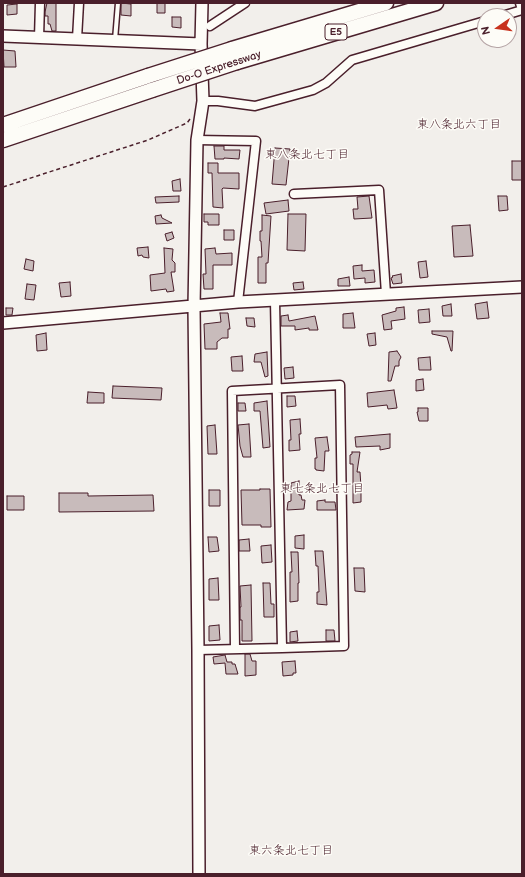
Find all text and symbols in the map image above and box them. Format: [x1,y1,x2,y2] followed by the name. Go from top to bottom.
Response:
[477,8,517,48] north arrow
[325,24,347,40] road number: E5
[479,25,493,36] text: N
[175,48,263,88] street label: Do-O Expressway
[417,118,501,132] district label: 東八条北六丁目
[265,148,349,162] district label: 東八条北七丁目
[280,482,364,496] district label: 東七条北七丁目
[249,844,333,858] district label: 東六条北七丁目

